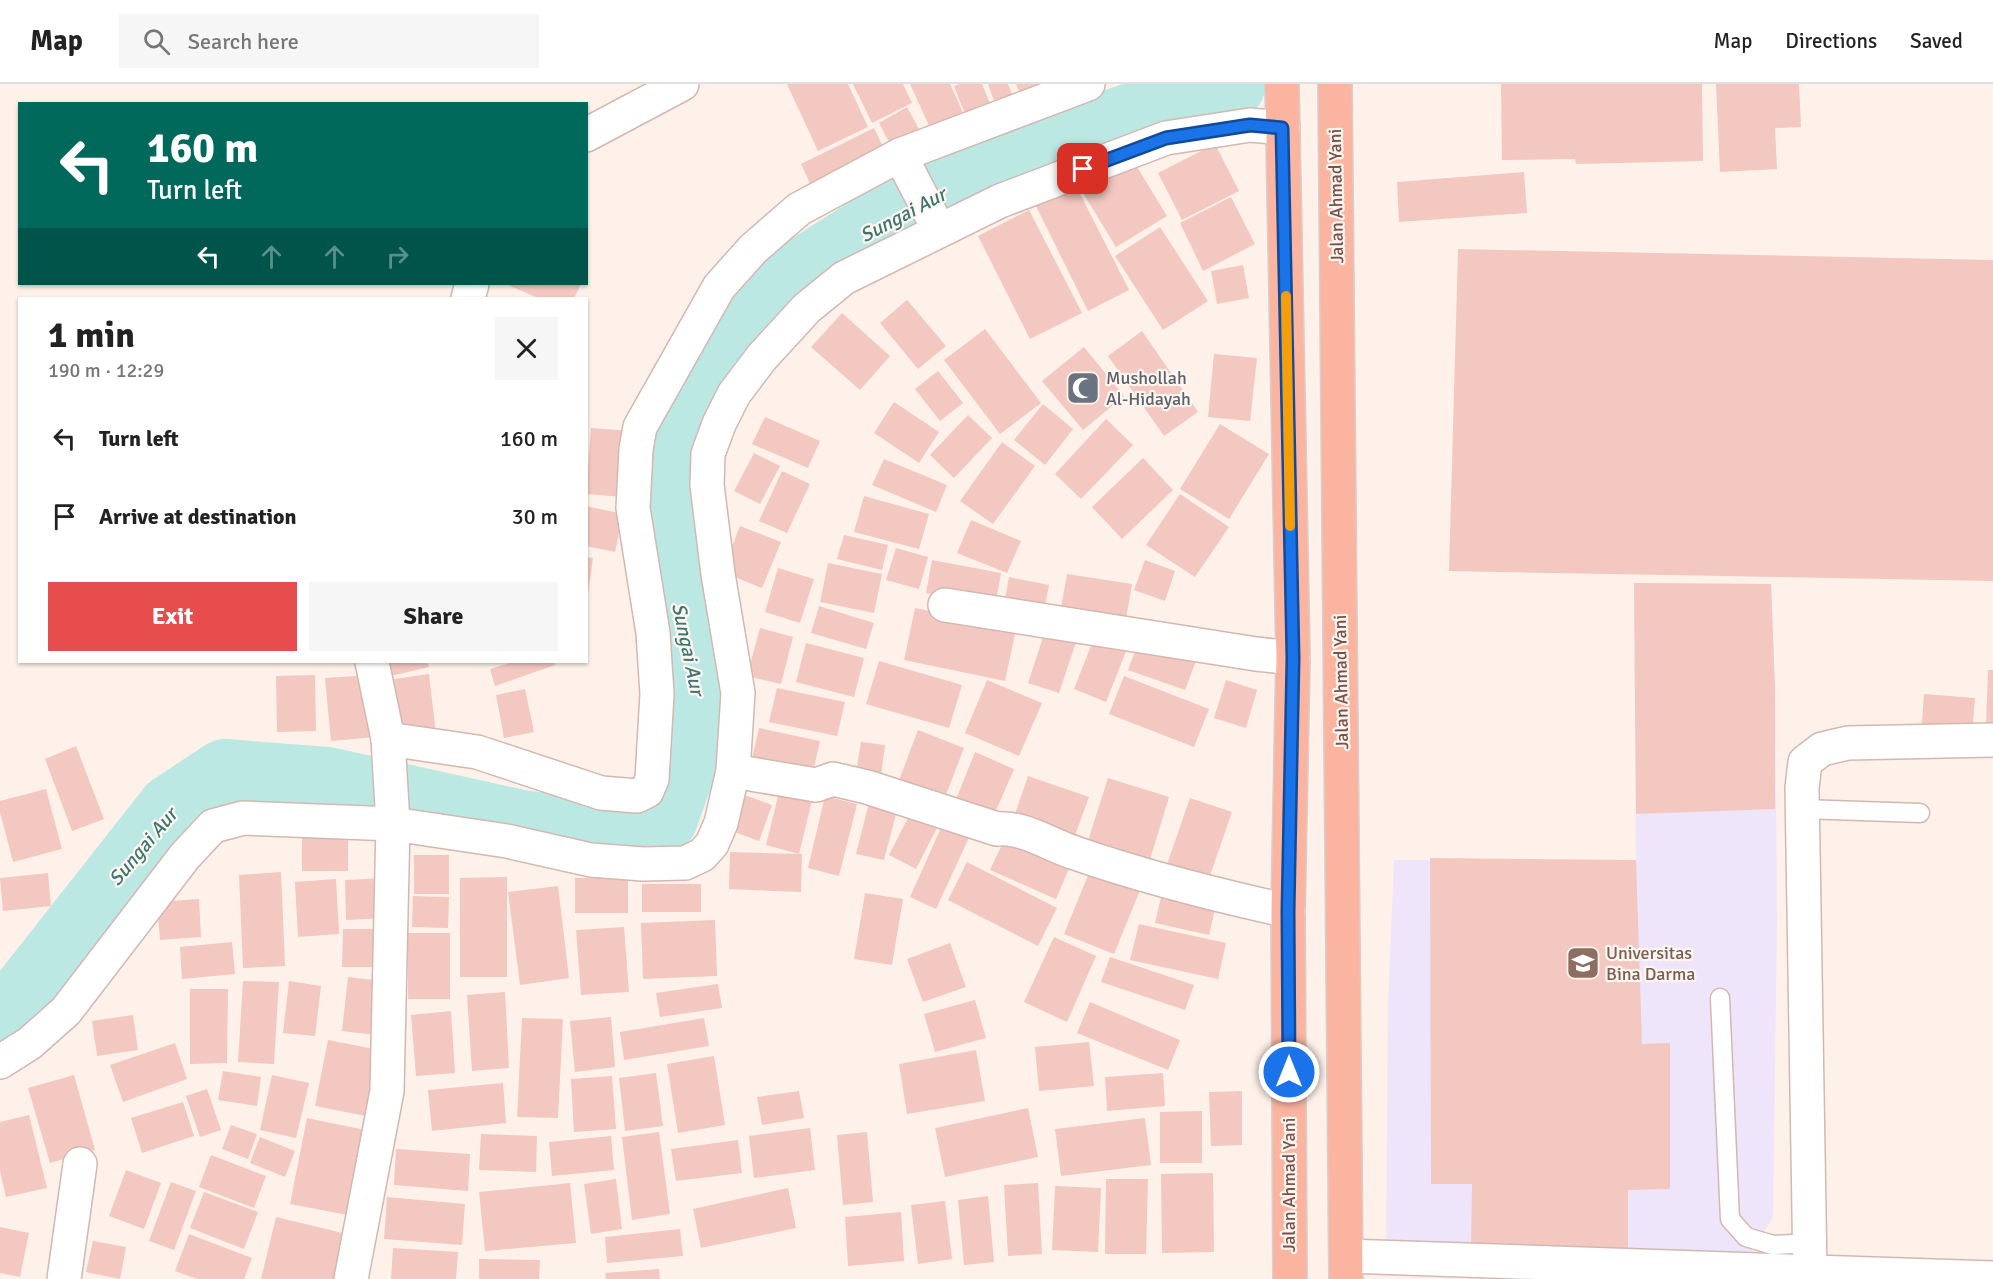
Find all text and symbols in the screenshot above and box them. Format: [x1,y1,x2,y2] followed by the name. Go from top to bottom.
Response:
[119,14,539,68] search box
[30,24,83,58] text: Map
[140,25,173,58] icon: search
[188,28,299,55] text: Search here
[1714,28,1752,54] text: Map
[1785,28,1877,54] text: Directions
[1910,28,1963,54] text: Saved
[147,123,258,174] text: 160 m
[48,126,126,204] icon: left
[1324,128,1348,264] street label: Jalan Ahmad Yani
[1057,143,1108,194] pin
[1066,152,1099,185] icon: arrive
[147,174,242,207] text: Turn left
[856,181,953,248] water label: Sungai Aur
[192,240,225,273] icon: left
[255,240,288,273] icon: ahead
[318,240,351,273] icon: ahead
[381,240,414,273] icon: right
[48,313,135,358] text: 1 min
[495,317,558,380] button: close
[48,358,164,383] text: 190 m · 12:29
[1106,367,1191,410] place label: Mushollah Al-Hidayah
[1065,370,1101,406] mosque icon: Mushollah Al-Hidayah
[48,422,81,455] icon: left
[99,425,179,452] text: Turn left
[500,425,558,452] text: 160 m
[48,500,81,533] icon: arrive
[99,503,296,530] text: Arrive at destination
[512,503,558,530] text: 30 m
[48,582,297,651] button: Exit
[309,582,558,651] button: Share
[666,601,711,700] water label: Sungai Aur
[1329,614,1353,750] street label: Jalan Ahmad Yani
[103,801,184,891] water label: Sungai Aur
[1606,942,1695,985] place label: Universitas Bina Darma
[1565,945,1601,981] school or university icon: Universitas Bina Darma
[1257,1040,1321,1104] position arrow
[1278,1118,1300,1252] street label: Jalan Ahmad Yani

